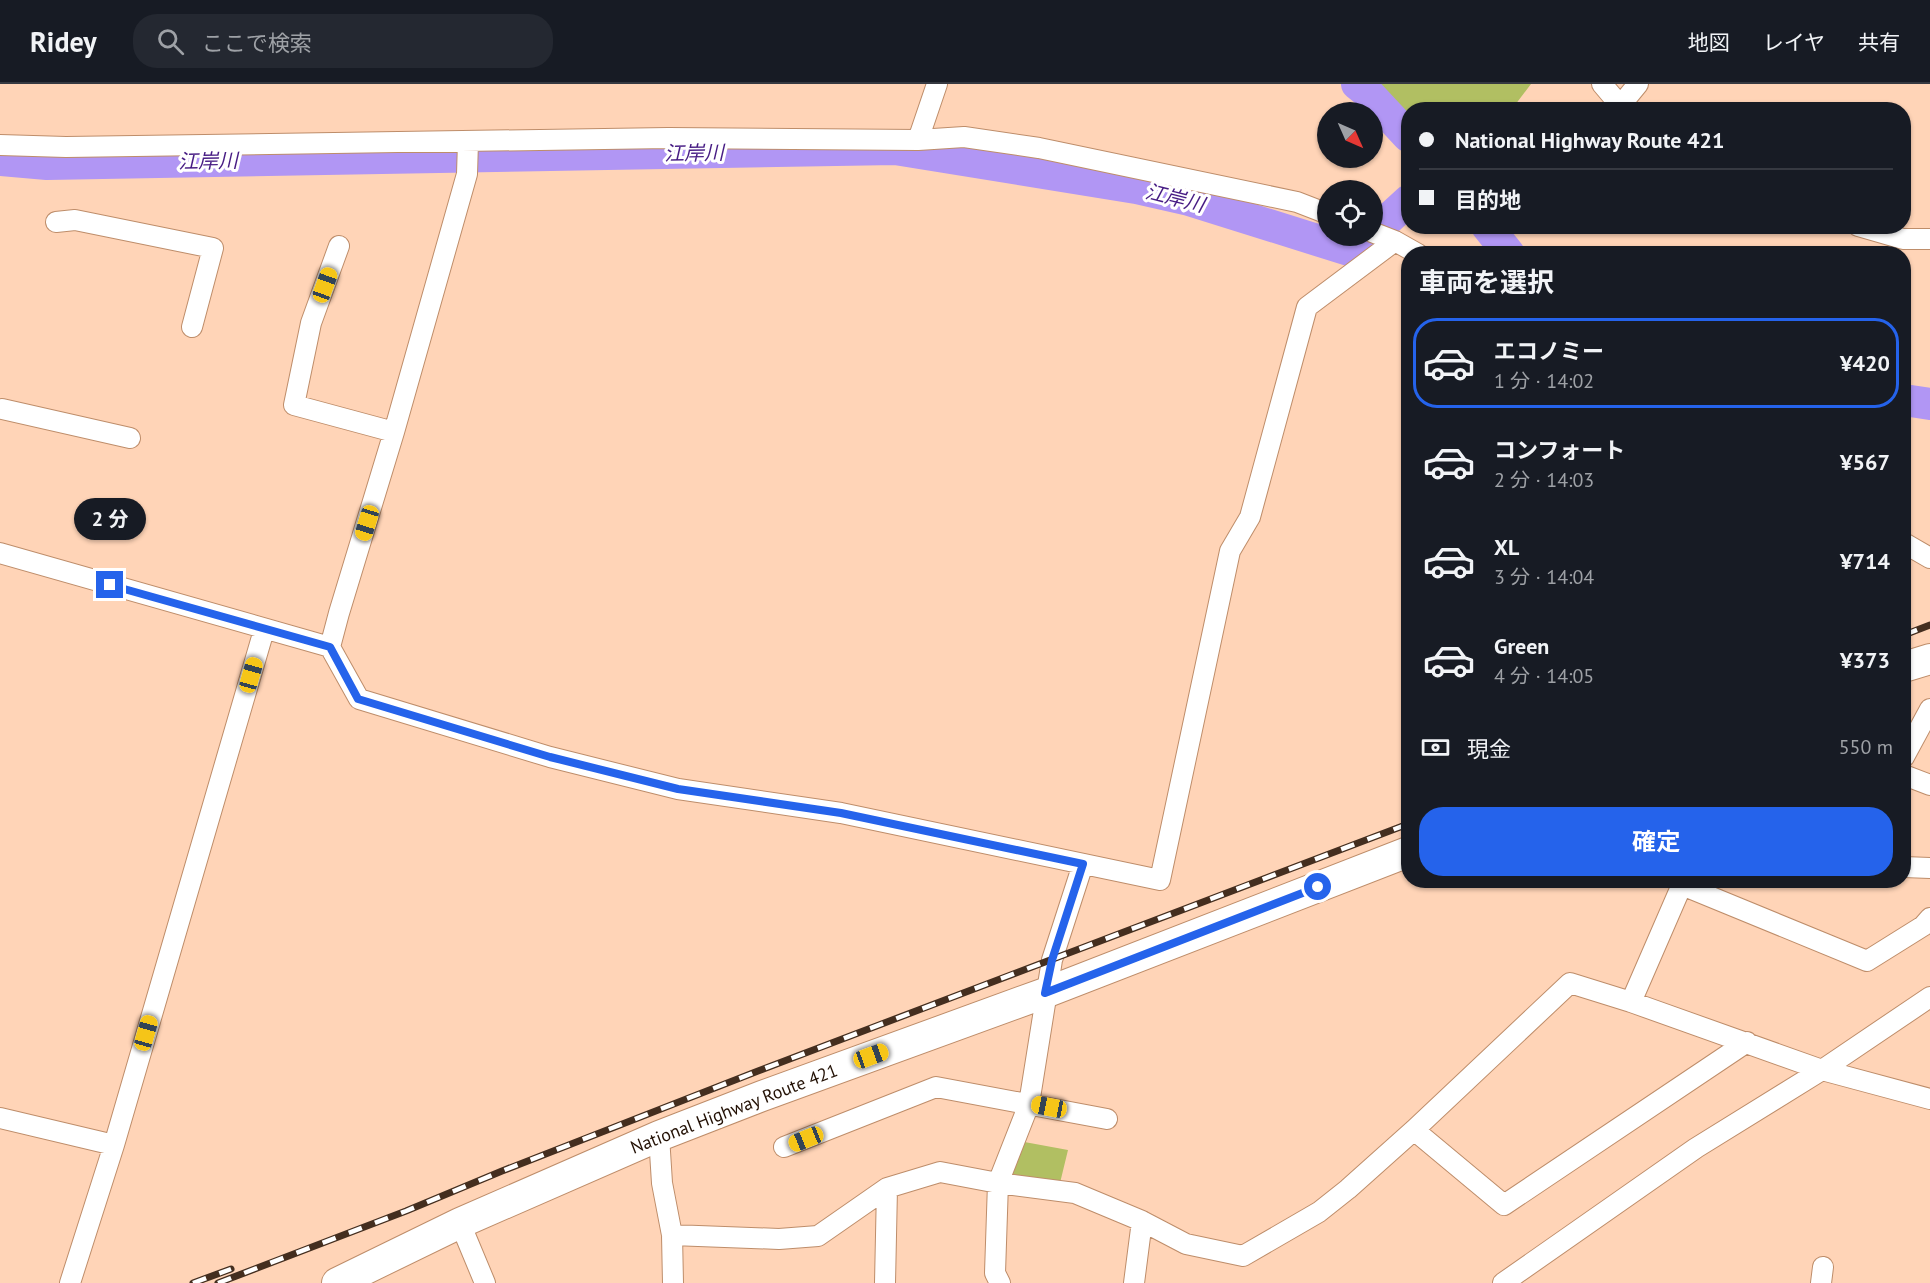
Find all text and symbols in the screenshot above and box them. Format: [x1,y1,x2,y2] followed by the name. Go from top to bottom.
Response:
[133,14,553,68] search box
[30,23,97,60] text: Ridey
[154,25,187,58] icon: search
[202,29,312,57] text: ここで検索
[1688,29,1730,56] text: 地図
[1763,29,1825,56] text: レイヤ
[1858,29,1900,56] text: 共有
[1317,102,1383,168] north arrow
[1317,102,1383,246] map controls
[1455,126,1724,154] text: National Highway Route 421
[664,139,726,167] water label: 江岸川
[178,147,240,175] water label: 江岸川
[1143,178,1209,218] water label: 江岸川
[1317,180,1383,246] button: locate
[1455,186,1521,214] text: 目的地
[310,265,340,305] car
[1419,265,1554,299] text: 車両を選択
[1422,336,1476,390] icon: car
[1494,337,1604,365] text: エコノミー
[1840,349,1890,377] text: ¥420
[1494,368,1594,394] text: 1 分 · 14:02
[1422,435,1476,489] icon: car
[1494,436,1625,464] text: コンフォート
[1840,448,1890,476] text: ¥567
[1494,467,1594,493] text: 2 分 · 14:03
[74,498,146,540] callout: 2 分
[353,503,381,543] car
[92,506,128,532] text: 2 分
[1494,533,1519,561] text: XL
[1422,534,1476,588] icon: car
[1840,547,1890,575] text: ¥714
[1494,564,1594,590] text: 3 分 · 14:04
[96,571,123,598] route end
[1494,632,1549,660] text: Green
[1422,633,1476,687] icon: car
[1840,646,1890,674] text: ¥373
[237,655,265,695] car
[1494,663,1594,689] text: 4 分 · 14:05
[1419,731,1452,764] icon: cash
[1839,734,1893,760] text: 550 m
[1467,735,1511,763] text: 現金
[1419,807,1893,876] button: 確定
[1304,873,1331,900] route start
[132,1013,160,1053] car
[851,1041,891,1071] car
[627,1058,841,1159] street label: National Highway Route 421
[1030,1095,1068,1119] car
[786,1124,826,1154] car

